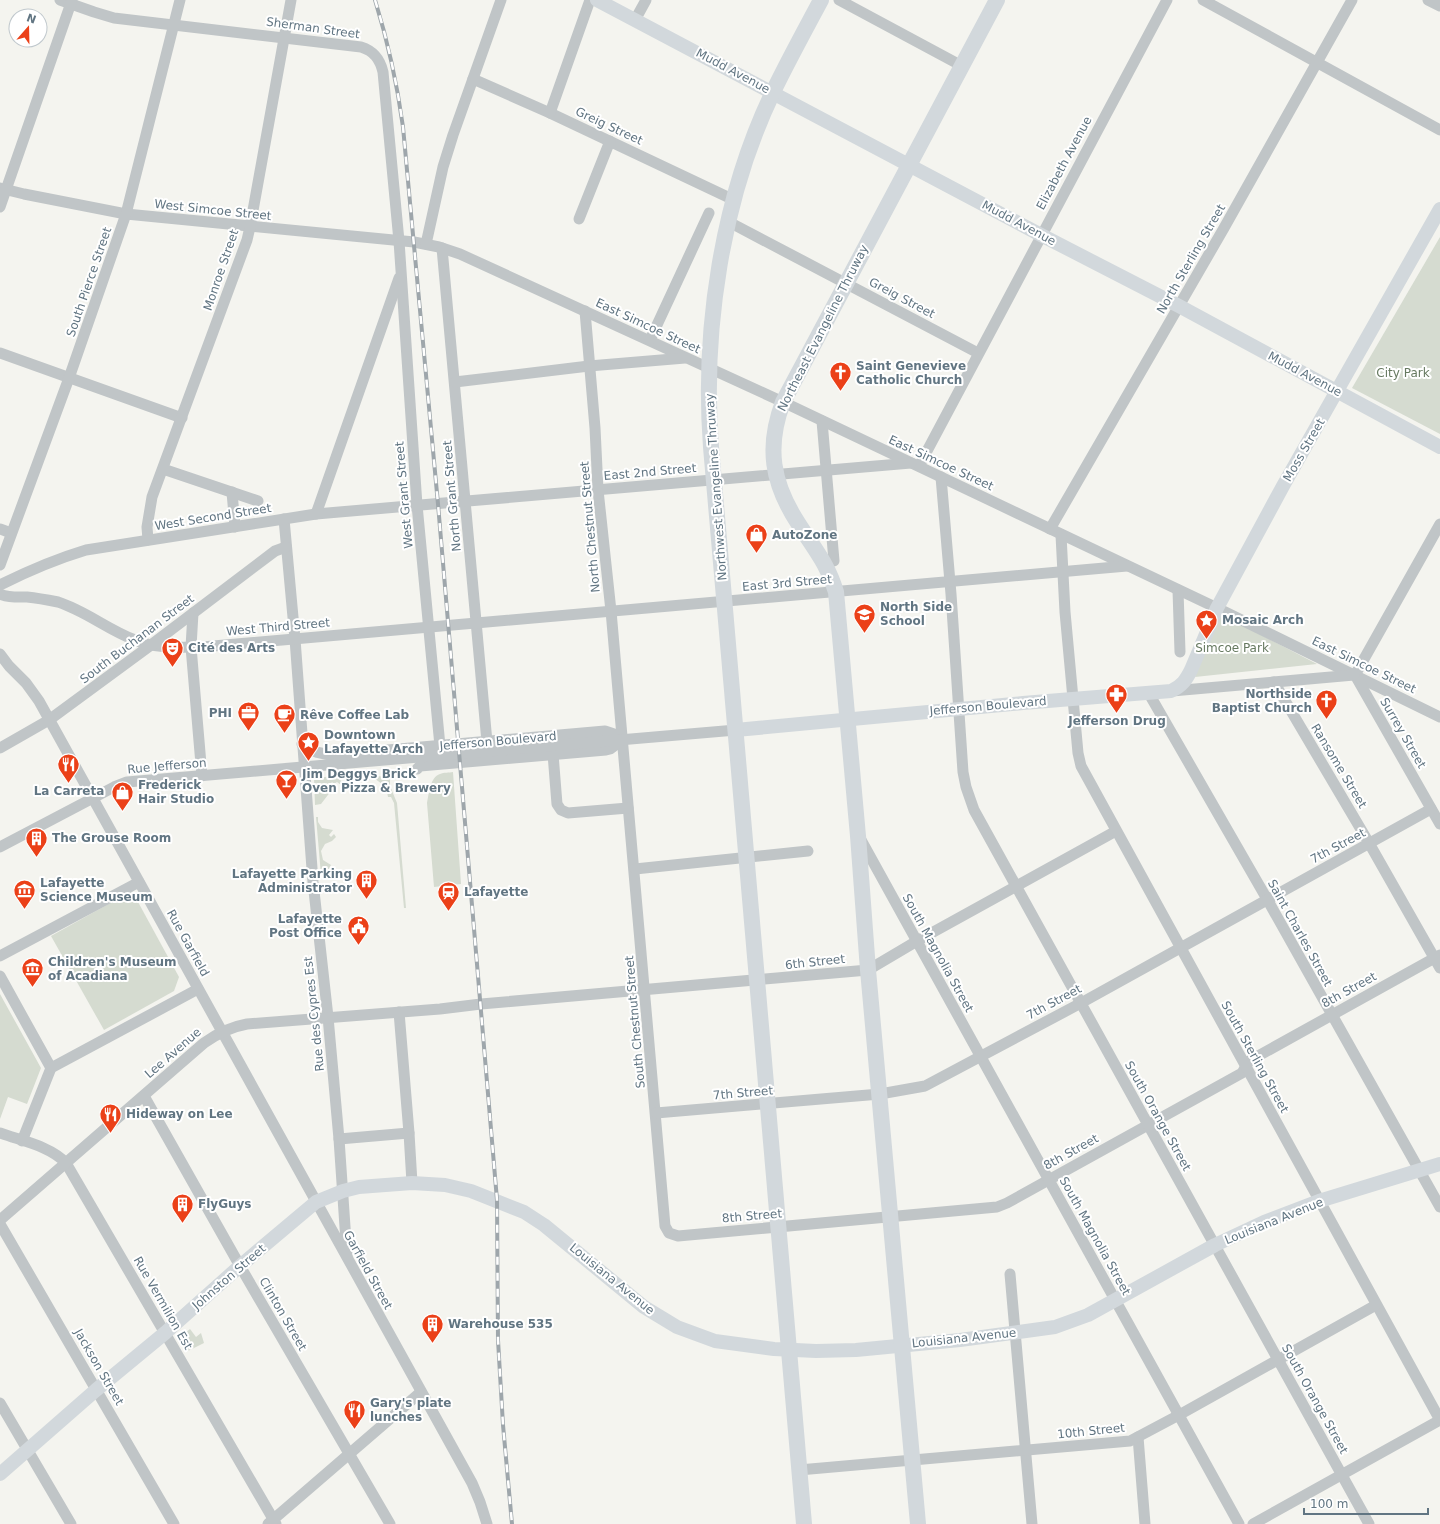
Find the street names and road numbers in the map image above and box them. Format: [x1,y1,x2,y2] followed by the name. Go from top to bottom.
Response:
[265,15,361,42] street label: Sherman Street
[694,46,772,96] street label: Mudd Avenue
[573,104,645,148] street label: Greig Street
[1033,114,1095,212] street label: Elizabeth Avenue
[154,197,272,223] street label: West Simcoe Street
[980,198,1058,248] street label: Mudd Avenue
[1154,201,1228,316] street label: North Sterling Street
[64,225,114,339] street label: South Pierce Street
[201,227,242,312] street label: Monroe Street
[775,242,871,414] street label: Northeast Evangeline Thruway
[867,275,938,321] street label: Greig Street
[593,296,703,357] street label: East Simcoe Street
[1266,349,1344,399] street label: Mudd Avenue
[702,393,730,581] street label: Northwest Evangeline Thruway
[1280,416,1328,484] street label: Moss Street
[886,433,996,494] street label: East Simcoe Street
[440,440,464,552] street label: North Grant Street
[392,441,416,549] street label: West Grant Street
[577,460,603,593] street label: North Chestnut Street
[603,461,697,483] street label: East 2nd Street
[154,501,273,533] street label: West Second Street
[742,572,833,594] street label: East 3rd Street
[77,591,197,686] street label: South Buchanan Street
[225,615,331,639] street label: West Third Street
[1310,634,1419,696] street label: East Simcoe Street
[928,694,1047,718] street label: Jefferson Boulevard
[1377,695,1429,771] street label: Surrey Street
[1308,721,1370,811] street label: Ransome Street
[438,729,557,753] street label: Jefferson Boulevard
[127,756,207,776] street label: Rue Jefferson
[1308,826,1368,866] street label: 7th Street
[1265,877,1335,989] street label: Saint Charles Street
[900,891,977,1015] street label: South Magnolia Street
[164,907,212,979] street label: Rue Garfield
[784,952,846,972] street label: 6th Street
[622,955,648,1089] street label: South Chestnut Street
[301,956,327,1072] street label: Rue des Cypres Est
[1319,969,1379,1011] street label: 8th Street
[1024,982,1084,1022] street label: 7th Street
[1218,999,1292,1116] street label: South Sterling Street
[142,1025,204,1081] street label: Lee Avenue
[1122,1059,1194,1174] street label: South Orange Street
[712,1083,774,1103] street label: 7th Street
[1041,1131,1101,1173] street label: 8th Street
[1057,1174,1134,1298] street label: South Magnolia Street
[1223,1195,1325,1247] street label: Louisiana Avenue
[721,1206,783,1226] street label: 8th Street
[341,1228,396,1312] street label: Garfield Street
[189,1241,269,1313] street label: Johnston Street
[567,1241,657,1317] street label: Louisiana Avenue
[131,1254,195,1352] street label: Rue Vermilion Est
[256,1275,310,1354] street label: Clinton Street
[71,1325,127,1408] street label: Jackson Street
[911,1326,1017,1350] street label: Louisiana Avenue
[1279,1342,1351,1457] street label: South Orange Street
[1057,1420,1126,1442] street label: 10th Street

